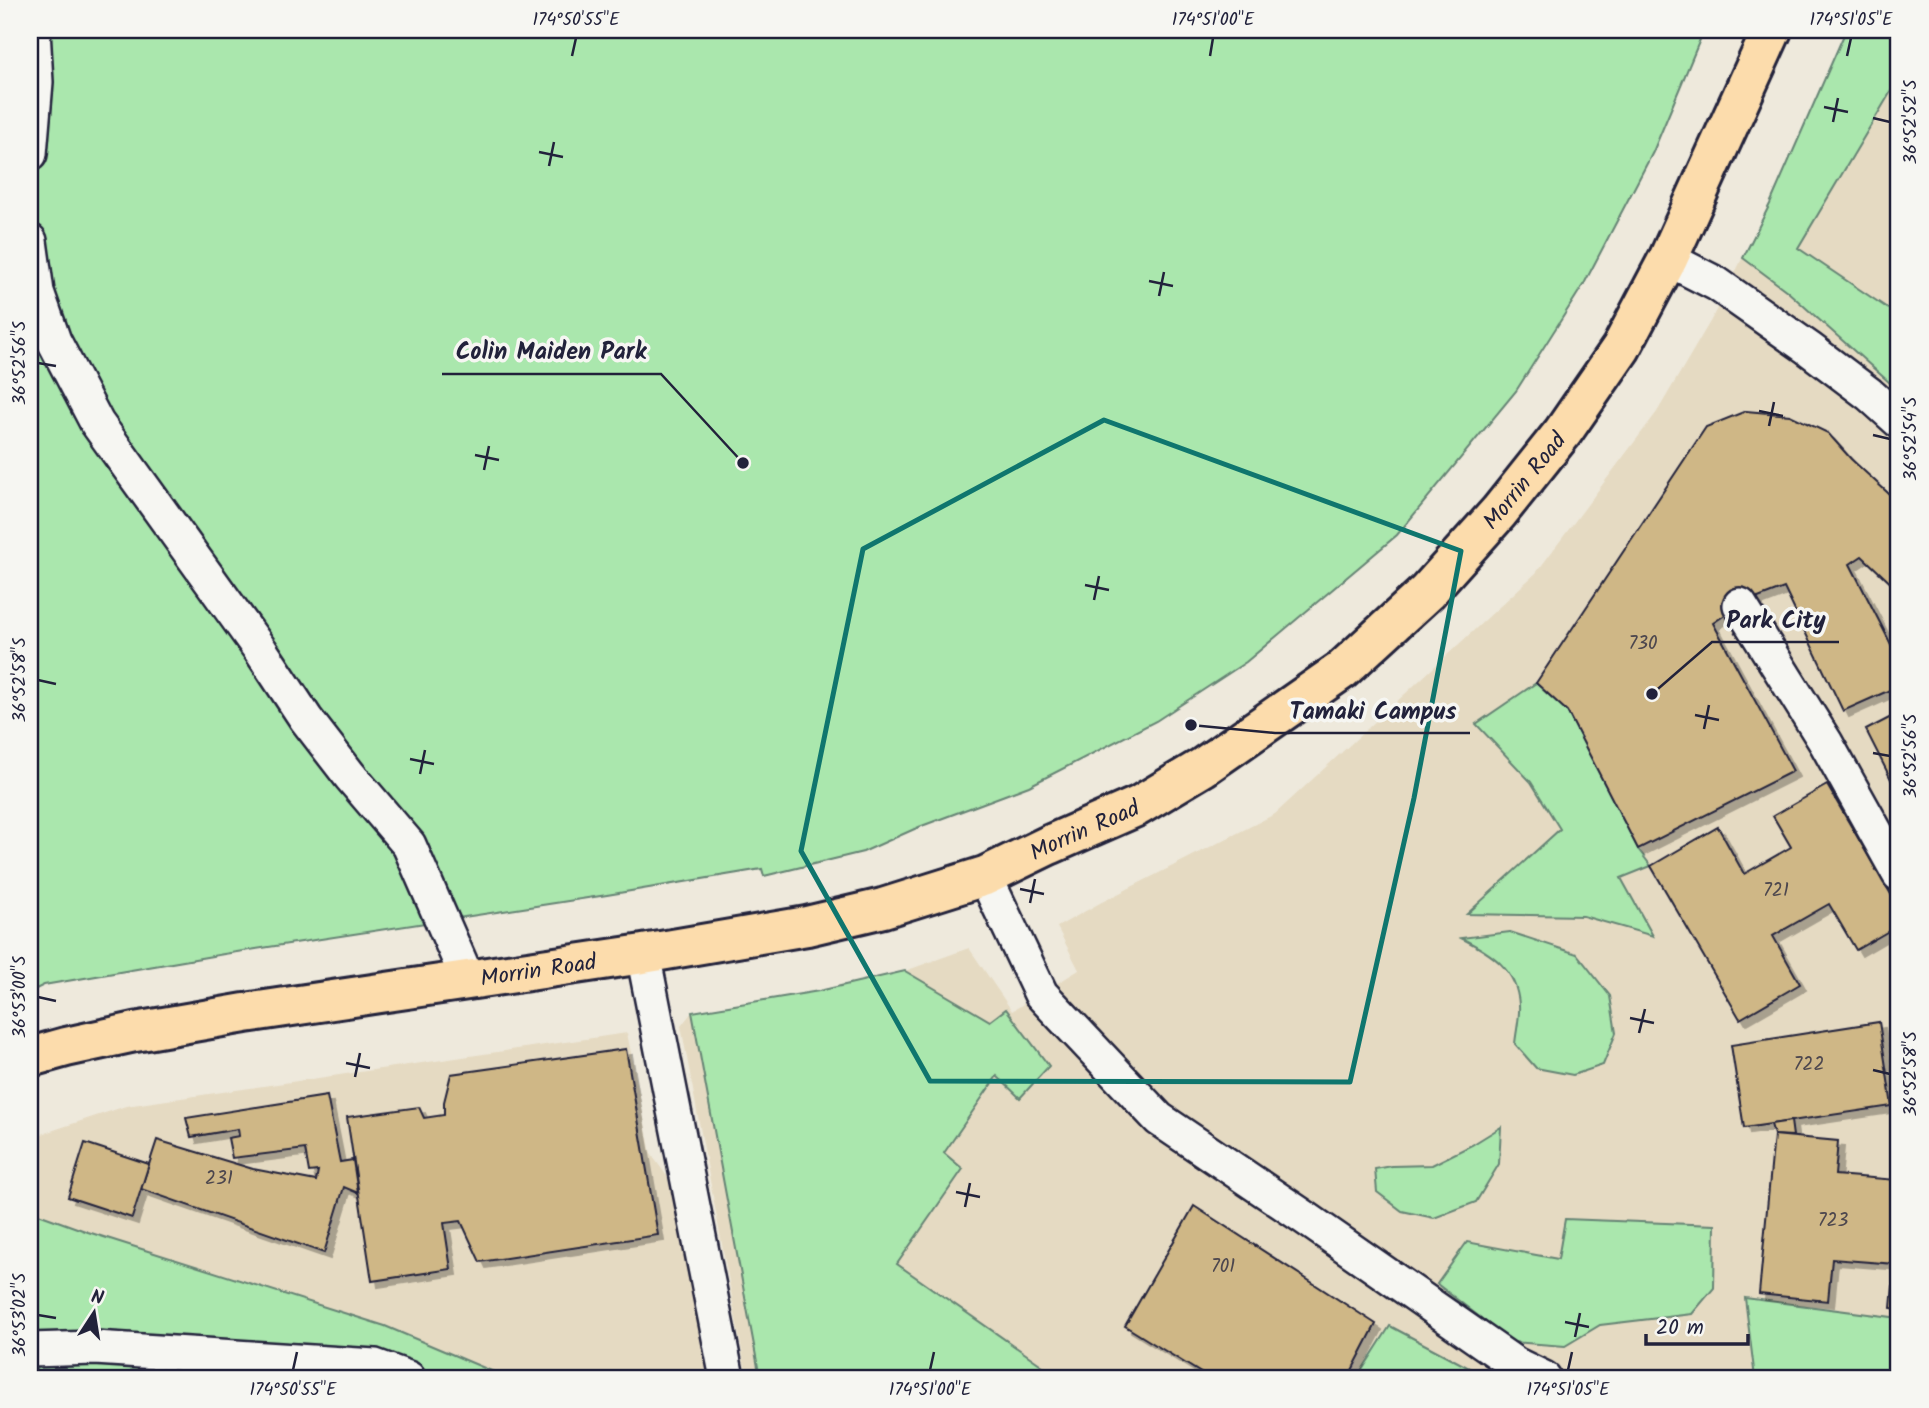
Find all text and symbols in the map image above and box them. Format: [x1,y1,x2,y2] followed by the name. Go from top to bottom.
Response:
[532,6,620,35] text: 174°50'55"E
[1172,6,1255,35] text: 174°51'00"E
[1809,6,1893,35] text: 174°51'05"E
[1897,79,1926,164] text: 36°52'52"S
[6,320,35,405] text: 36°52'56"S
[442,329,661,374] callout: Colin Maiden Park
[456,333,647,372] text: Colin Maiden Park
[1897,396,1926,481] text: 36°52'54"S
[1475,425,1577,539] street label: Morrin Road
[1712,597,1839,642] callout: Park City
[1726,602,1826,641] text: Park City
[1628,629,1658,659] house number: 730
[6,637,35,723] text: 36°52'58"S
[1275,688,1470,733] callout: Tamaki Campus
[1290,693,1457,732] text: Tamaki Campus
[1897,713,1926,798] text: 36°52'56"S
[1024,791,1146,872] street label: Morrin Road
[1763,876,1789,906] house number: 721
[478,945,599,998] street label: Morrin Road
[6,955,35,1038] text: 36°53'00"S
[1897,1031,1926,1117] text: 36°52'58"S
[1794,1050,1824,1080] house number: 722
[205,1164,233,1194] house number: 231
[1818,1206,1848,1236] house number: 723
[1211,1252,1235,1282] house number: 701
[6,1273,35,1357] text: 36°53'02"S
[60,1278,130,1348] north arrow
[88,1282,106,1314] text: N
[1646,1303,1747,1347] scale bar
[1656,1312,1704,1345] text: 20 m
[249,1376,337,1405] text: 174°50'55"E
[889,1376,972,1405] text: 174°51'00"E
[1526,1376,1610,1405] text: 174°51'05"E

